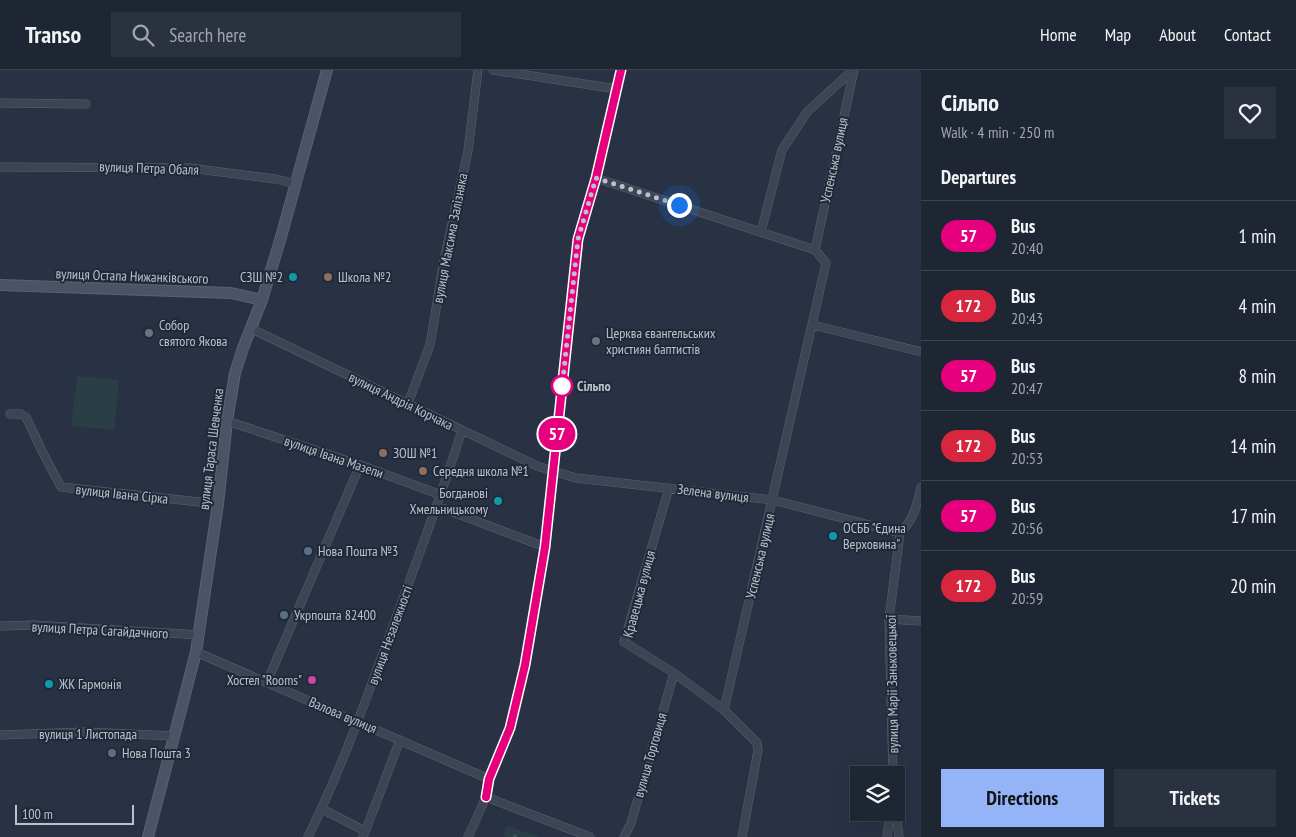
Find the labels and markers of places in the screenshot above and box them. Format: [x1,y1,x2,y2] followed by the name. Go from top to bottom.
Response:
[240,268,283,286] place label: СЗШ №2
[338,268,391,286] place label: Школа №2
[287,271,299,283] marker: СЗШ №2
[322,271,334,283] marker: Школа №2
[159,316,227,350] place label: Собор святого Якова
[606,324,716,358] place label: Церква євангельських християн баптистів
[143,327,155,339] marker: Собор святого Якова
[590,335,602,347] marker: Церква євангельських християн баптистів
[551,375,573,397] marker: Сільпо
[577,377,611,395] place label: Сільпо
[393,444,437,462] place label: ЗОШ №1
[377,447,389,459] marker: ЗОШ №1
[433,462,529,480] place label: Середня школа №1
[417,465,429,477] marker: Середня школа №1
[410,484,489,518] place label: Богданові Хмельницькому
[492,495,504,507] marker: Богданові Хмельницькому
[843,519,906,553] place label: ОСББ "Єдина Верховина"
[827,530,839,542] marker: ОСББ "Єдина Верховина"
[318,542,398,560] place label: Нова Пошта №3
[302,545,314,557] marker: Нова Пошта №3
[294,606,376,624] place label: Укрпошта 82400
[278,609,290,621] marker: Укрпошта 82400
[227,671,302,689] place label: Хостел "Rooms"
[306,674,318,686] marker: Хостел "Rooms"
[58,675,121,693] place label: ЖК Гармонія
[43,678,55,690] marker: ЖК Гармонія
[122,744,191,762] place label: Нова Пошта 3
[106,747,118,759] marker: Нова Пошта 3

